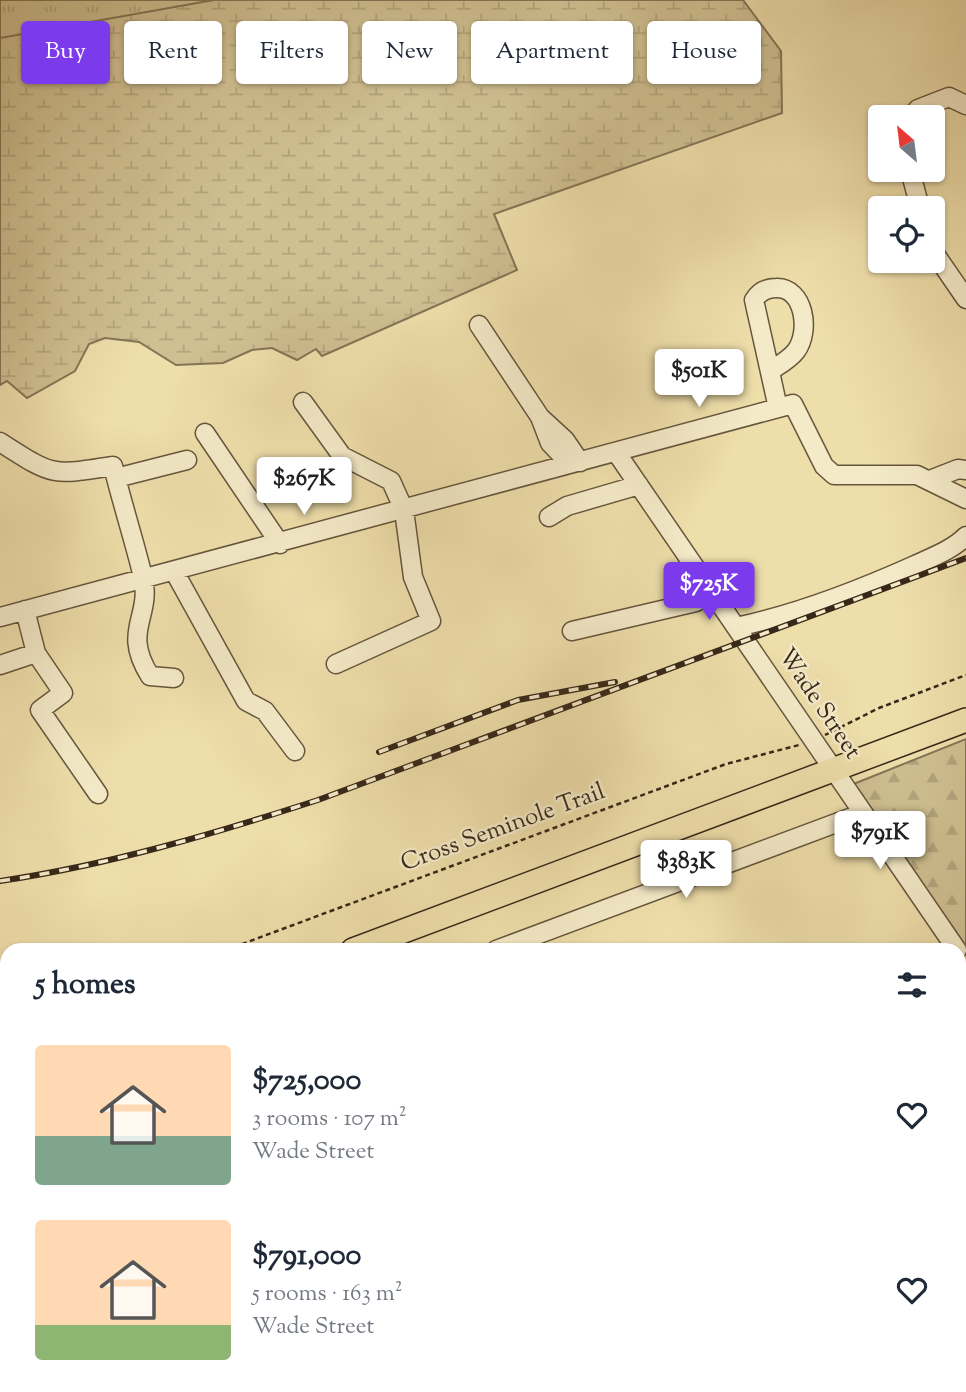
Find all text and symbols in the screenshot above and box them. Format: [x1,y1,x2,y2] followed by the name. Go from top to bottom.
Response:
[21,21,110,84] chip: Buy
[124,21,222,84] chip: Rent
[236,21,348,84] chip: Filters
[362,21,457,84] chip: New
[471,21,633,84] chip: Apartment
[647,21,761,84] chip: House
[868,105,945,182] north arrow
[868,105,945,273] map controls
[868,196,945,273] button: locate
[650,350,748,409] pin: $501K
[671,355,727,388] text: $501K
[255,458,353,517] pin: $267K
[273,463,335,496] text: $267K
[660,562,758,622] pin: $725K
[680,568,738,601] text: $725K
[769,642,869,766] street label: Wade Street
[396,775,610,881] street label: Cross Seminole Trail
[831,812,929,871] pin: $791K
[851,817,910,850] text: $791K
[637,841,735,900] pin: $383K
[657,846,716,879] text: $383K
[35,964,136,1007] text: 5 homes
[893,966,931,1004] icon: filters
[252,1060,361,1103] text: $725,000
[91,1073,175,1157] icon: home
[893,1096,931,1134] icon: heart
[252,1103,407,1136] text: 3 rooms · 107 m²
[252,1136,374,1169] text: Wade Street
[252,1235,361,1278] text: $791,000
[91,1248,175,1332] icon: home
[893,1271,931,1309] icon: heart
[252,1278,402,1311] text: 5 rooms · 163 m²
[252,1311,374,1344] text: Wade Street

